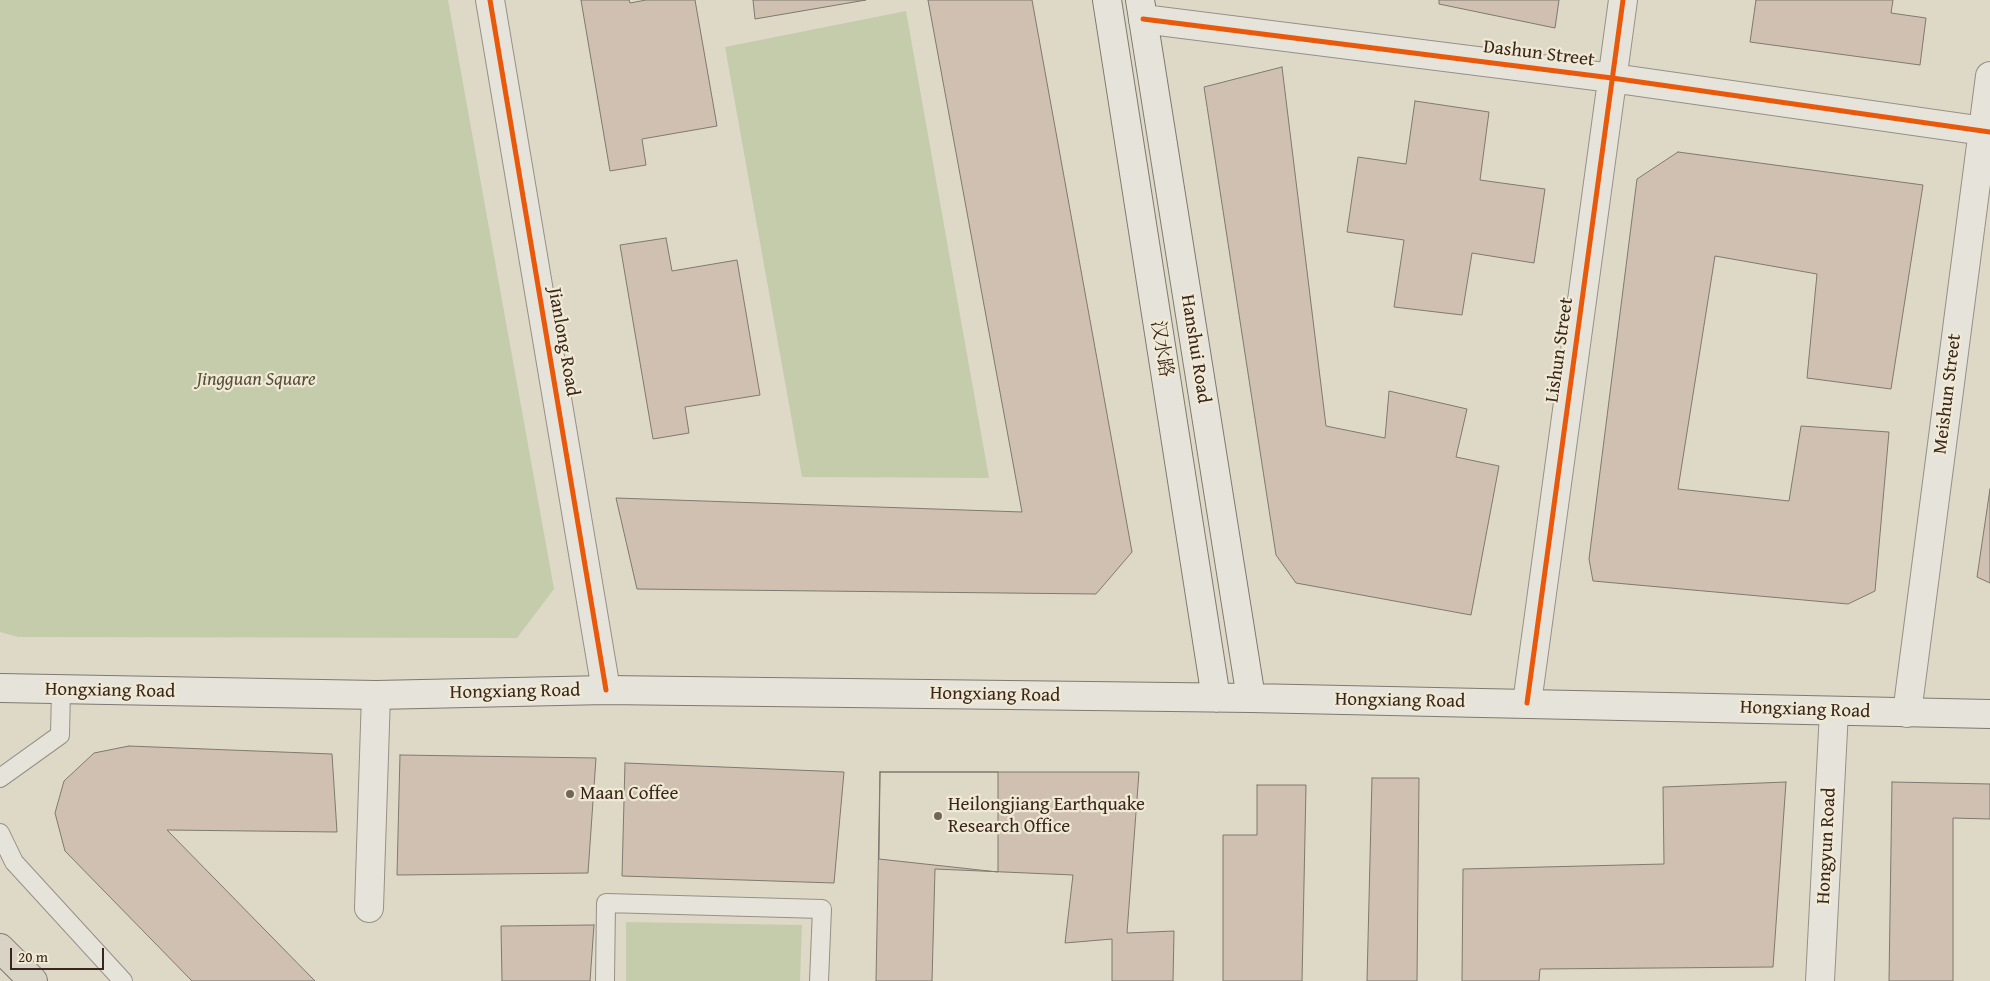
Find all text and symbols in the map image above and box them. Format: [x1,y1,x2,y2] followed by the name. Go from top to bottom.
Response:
[1482,36,1596,72] street label: Dashun Street
[542,286,584,398] street label: Jianlong Road
[1175,293,1215,405] street label: Hanshui Road
[1541,296,1579,404] street label: Lishun Street
[1145,319,1177,379] street label: 汉水路
[1929,332,1967,456] street label: Meishun Street
[196,369,316,391] park label: Jingguan Square
[45,678,175,704] street label: Hongxiang Road
[450,679,580,705] street label: Hongxiang Road
[930,682,1060,708] street label: Hongxiang Road
[1335,688,1465,714] street label: Hongxiang Road
[1739,696,1871,724] street label: Hongxiang Road
[580,783,678,805] place label: Maan Coffee
[1813,787,1841,905] street label: Hongyun Road
[564,788,576,800] marker: Maan Coffee
[948,794,1145,838] place label: Heilongjiang Earthquake Research Office
[932,810,944,822] marker: Heilongjiang Earthquake Research Office
[12,938,106,970] scale bar
[18,946,48,967] text: 20 m

